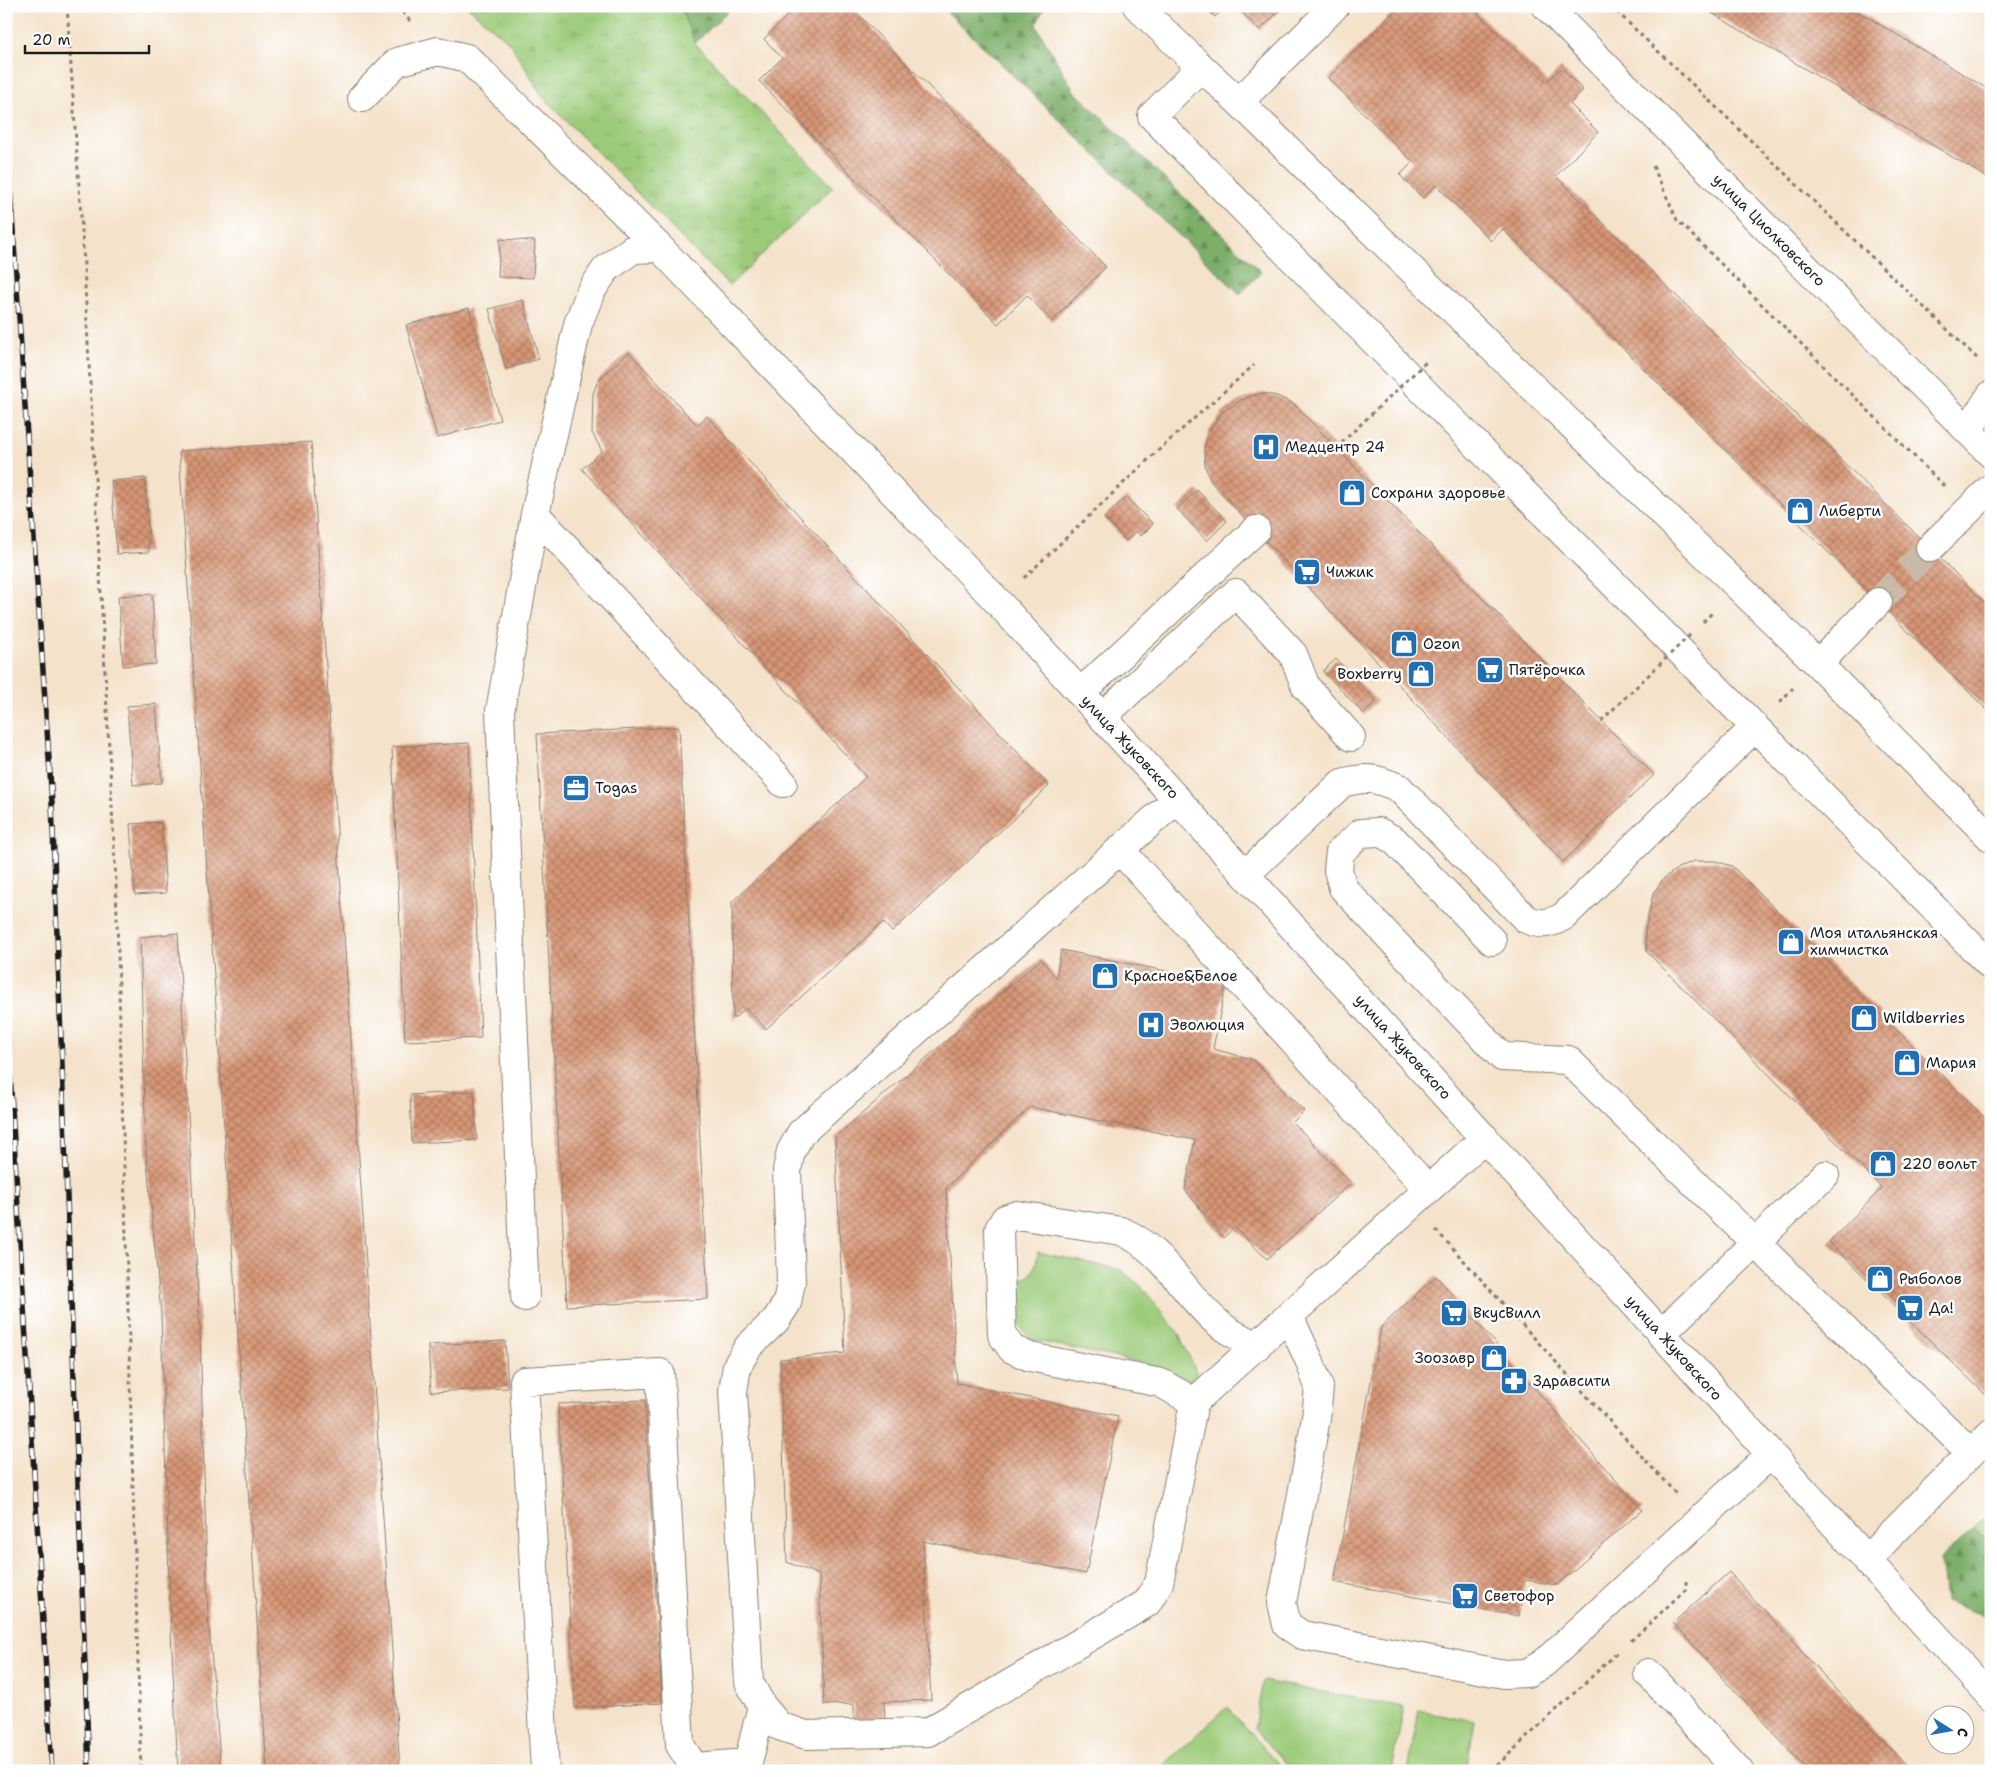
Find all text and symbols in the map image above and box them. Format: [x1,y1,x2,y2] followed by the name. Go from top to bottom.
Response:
[25,22,149,54] scale bar
[32,30,71,50] text: 20 m
[1708,169,1830,291] street label: улица Циолковского
[1251,432,1281,462] hospital icon: Медцентр 24
[1285,437,1385,457] place label: Медцентр 24
[1337,478,1367,508] shop icon: Сохрани здоровье
[1371,483,1506,503] place label: Сохрани здоровье
[1785,496,1815,526] shop icon: Либерти
[1819,501,1881,521] place label: Либерти
[1292,557,1322,587] supermarket icon: Чижик
[1326,562,1374,582] place label: Чижик
[1389,629,1419,659] shop icon: Ozon
[1423,634,1460,654] place label: Ozon
[1475,655,1505,685] supermarket icon: Пятёрочка
[1406,659,1436,689] shop icon: Boxberry
[1509,660,1586,680] place label: Пятёрочка
[1337,664,1402,684] place label: Boxberry
[1077,691,1183,803] street label: улица Жуковского
[561,773,591,803] office icon: Togas
[595,778,637,798] place label: Togas
[1810,923,1938,960] place label: Моя итальянская химчистка
[1776,927,1806,957] shop icon: Моя итальянская химчистка
[1090,961,1120,991] shop icon: Красное&Белое
[1124,966,1238,986] place label: Красное&Белое
[1350,990,1456,1104] street label: улица Жуковского
[1849,1003,1879,1033] shop icon: Wildberries
[1883,1008,1965,1028] place label: Wildberries
[1136,1010,1166,1040] hospital icon: Эволюция
[1170,1015,1245,1035] place label: Эволюция
[1892,1048,1922,1078] shop icon: Мария
[1926,1053,1976,1073] place label: Мария
[1868,1149,1898,1179] shop icon: 220 вольт
[1902,1154,1977,1174] place label: 220 вольт
[1865,1264,1895,1294] shop icon: Рыболов
[1899,1269,1962,1289] place label: Рыболов
[1621,1291,1727,1405] street label: улица Жуковского
[1895,1293,1925,1323] supermarket icon: Да!
[1439,1298,1469,1328] supermarket icon: ВкусВилл
[1929,1298,1954,1318] place label: Да!
[1473,1303,1541,1323] place label: ВкусВилл
[1479,1343,1509,1373] shop icon: Зоозавр
[1415,1348,1475,1368] place label: Зоозавр
[1499,1366,1529,1396] pharmacy icon: Здравсити
[1533,1371,1611,1391] place label: Здравсити
[1450,1581,1480,1611] supermarket icon: Светофор
[1484,1586,1555,1606] place label: Светофор
[1924,1704,1974,1754] north arrow
[1953,1727,1972,1738] text: С

